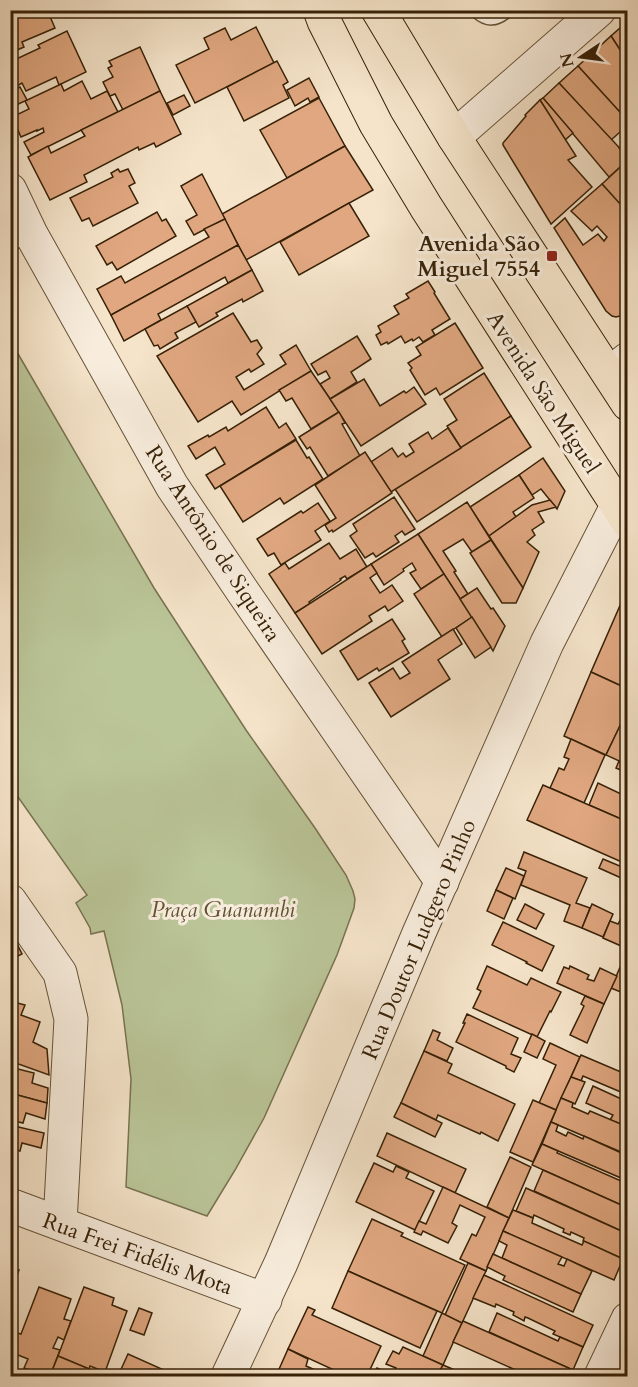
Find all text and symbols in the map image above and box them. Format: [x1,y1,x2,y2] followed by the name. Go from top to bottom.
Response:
[551,27,611,87] north arrow
[555,51,580,69] text: N
[417,229,540,284] place label: Avenida São Miguel 7554
[545,249,559,263] marker: Avenida São Miguel 7554
[479,306,607,480] street label: Avenida São Miguel
[138,440,288,648] street label: Rua Antônio de Siqueira
[355,815,483,1064] street label: Rua Doutor Ludgero Pinho
[151,895,296,925] park label: Praça Guanambi
[39,1206,237,1302] street label: Rua Frei Fidélis Mota

